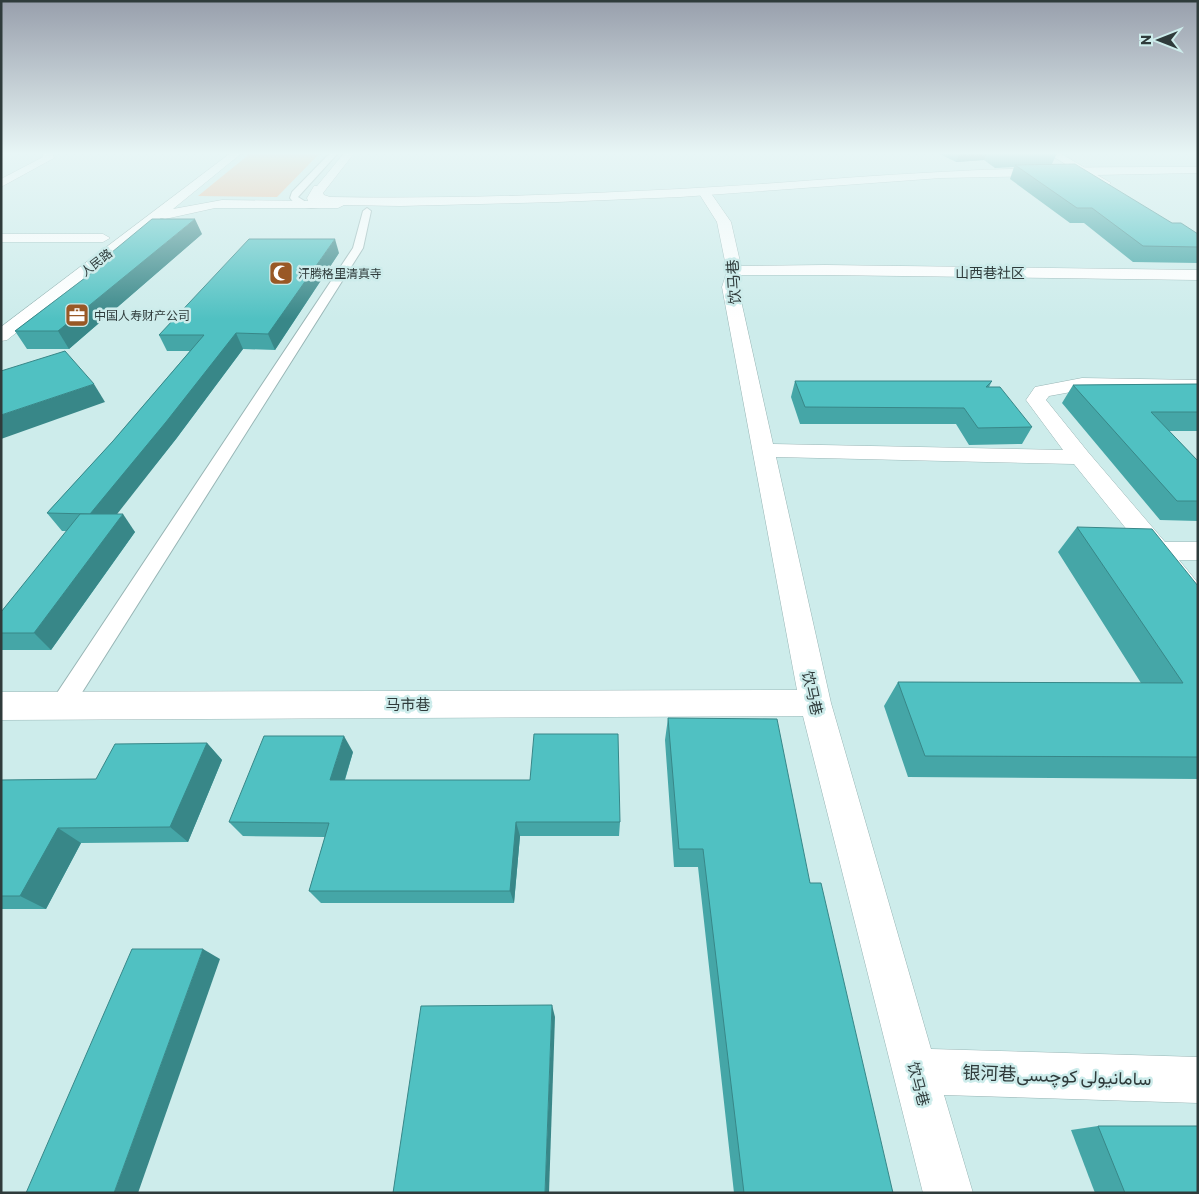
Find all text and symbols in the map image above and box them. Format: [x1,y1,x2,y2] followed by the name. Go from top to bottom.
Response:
[1134,15,1184,65] north arrow
[1137,35,1154,45] text: N
[78,245,114,279] street label: 人民路
[722,259,744,305] street label: 饮马巷
[268,260,294,286] mosque icon: 汗腾格里清真寺
[955,264,1025,281] district label: 山西巷社区
[298,266,382,280] place label: 汗腾格里清真寺
[64,302,90,328] office icon: 中国人寿财产公司
[94,308,190,322] place label: 中国人寿财产公司
[799,669,827,717] street label: 饮马巷
[385,695,431,713] street label: 马市巷
[904,1060,934,1108] street label: 饮马巷
[962,1061,1152,1091] street label: 银河巷سامانيولى كوچىسى

